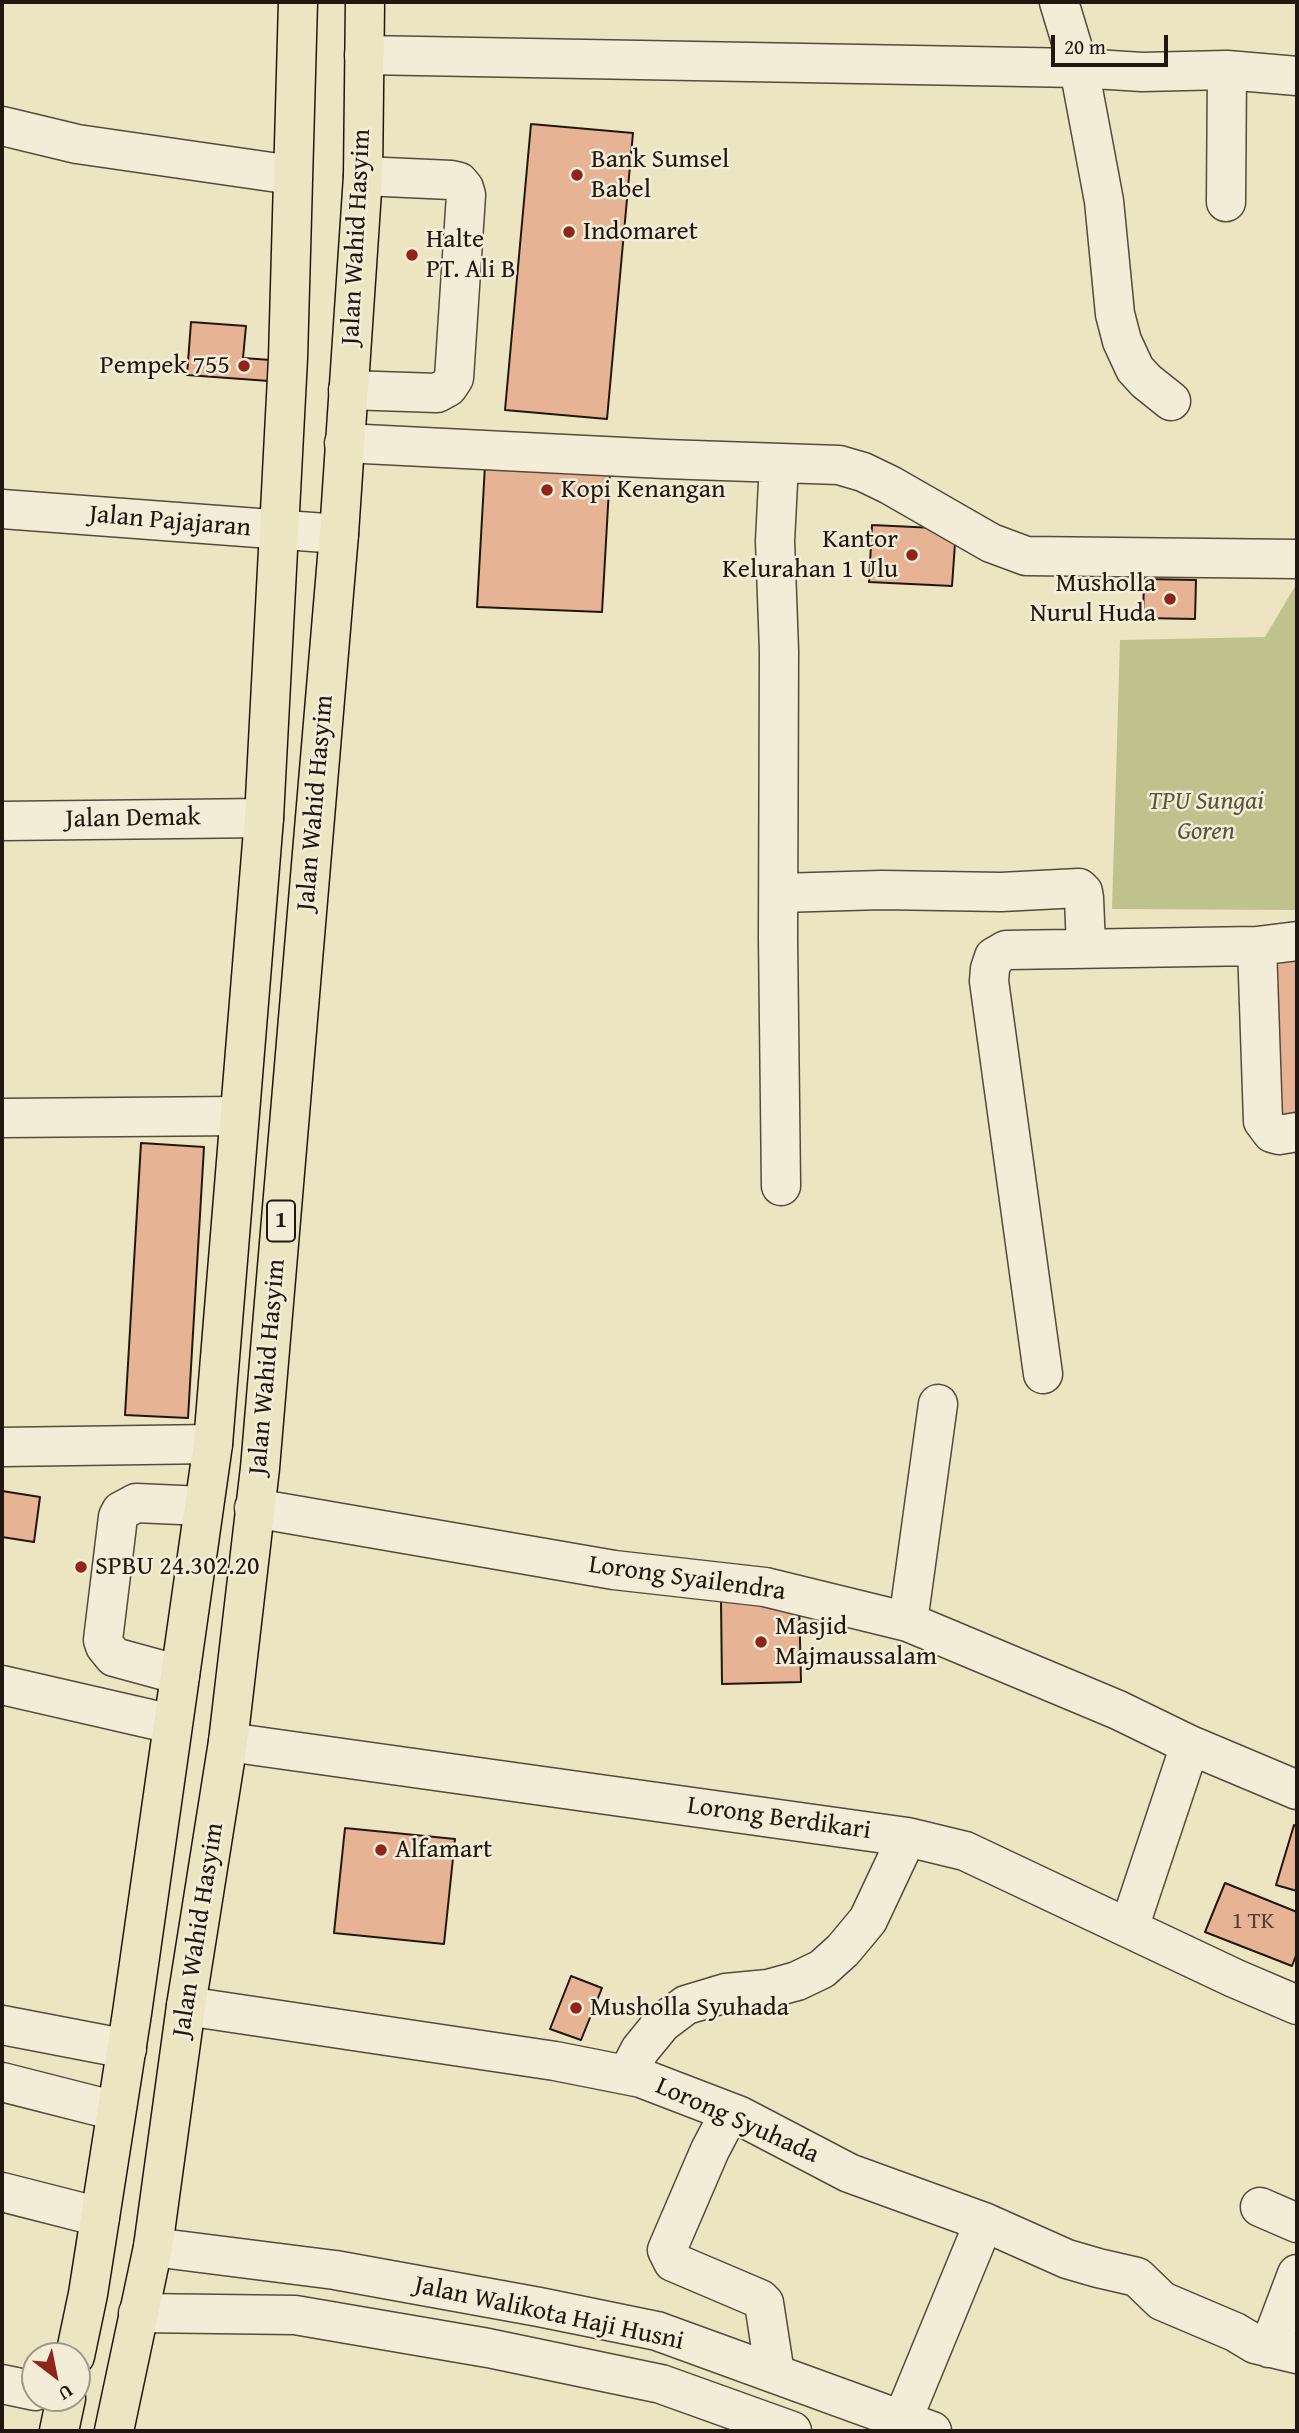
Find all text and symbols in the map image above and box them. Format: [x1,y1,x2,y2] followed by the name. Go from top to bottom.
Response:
[1054,21,1171,65] scale bar
[1064,31,1106,62] text: 20 m
[336,128,378,346] street label: Jalan Wahid Hasyim
[591,144,729,206] place label: Bank Sumsel Babel
[569,167,585,183] marker: Bank Sumsel Babel
[583,216,698,248] place label: Indomaret
[426,224,516,286] place label: Halte PT. Ali B
[561,224,577,240] marker: Indomaret
[404,247,420,263] marker: Halte PT. Ali B
[100,350,230,382] place label: Pempek 755
[236,358,252,374] marker: Pempek 755
[561,474,726,506] place label: Kopi Kenangan
[539,482,555,498] marker: Kopi Kenangan
[88,499,252,545] street label: Jalan Pajajaran
[722,524,898,586] place label: Kantor Kelurahan 1 Ulu
[904,547,920,563] marker: Kantor Kelurahan 1 Ulu
[1030,568,1156,630] place label: Musholla Nurul Huda
[1162,591,1178,607] marker: Musholla Nurul Huda
[291,694,341,912] street label: Jalan Wahid Hasyim
[1148,786,1264,848] park label: TPU Sungai Goren
[65,802,201,836] street label: Jalan Demak
[267,1200,295,1241] road number: 1
[243,1258,293,1476] street label: Jalan Wahid Hasyim
[587,1550,787,1608] street label: Lorong Syailendra
[95,1551,260,1583] place label: SPBU 24.302.20
[73,1559,89,1575] marker: SPBU 24.302.20
[775,1611,937,1672] place label: Masjid Majmaussalam
[753,1634,769,1650] marker: Masjid Majmaussalam
[685,1791,873,1847] street label: Lorong Berdikari
[167,1821,231,2039] street label: Jalan Wahid Hasyim
[395,1834,492,1866] place label: Alfamart
[373,1842,389,1858] marker: Alfamart
[1232,1908,1274,1936] house number: 1 TK
[590,1992,789,2024] place label: Musholla Syuhada
[568,2000,584,2016] marker: Musholla Syuhada
[650,2071,824,2171] street label: Lorong Syuhada
[411,2270,687,2358] street label: Jalan Walikota Haji Husni
[21,2342,91,2412] north arrow
[53,2378,79,2408] text: U

